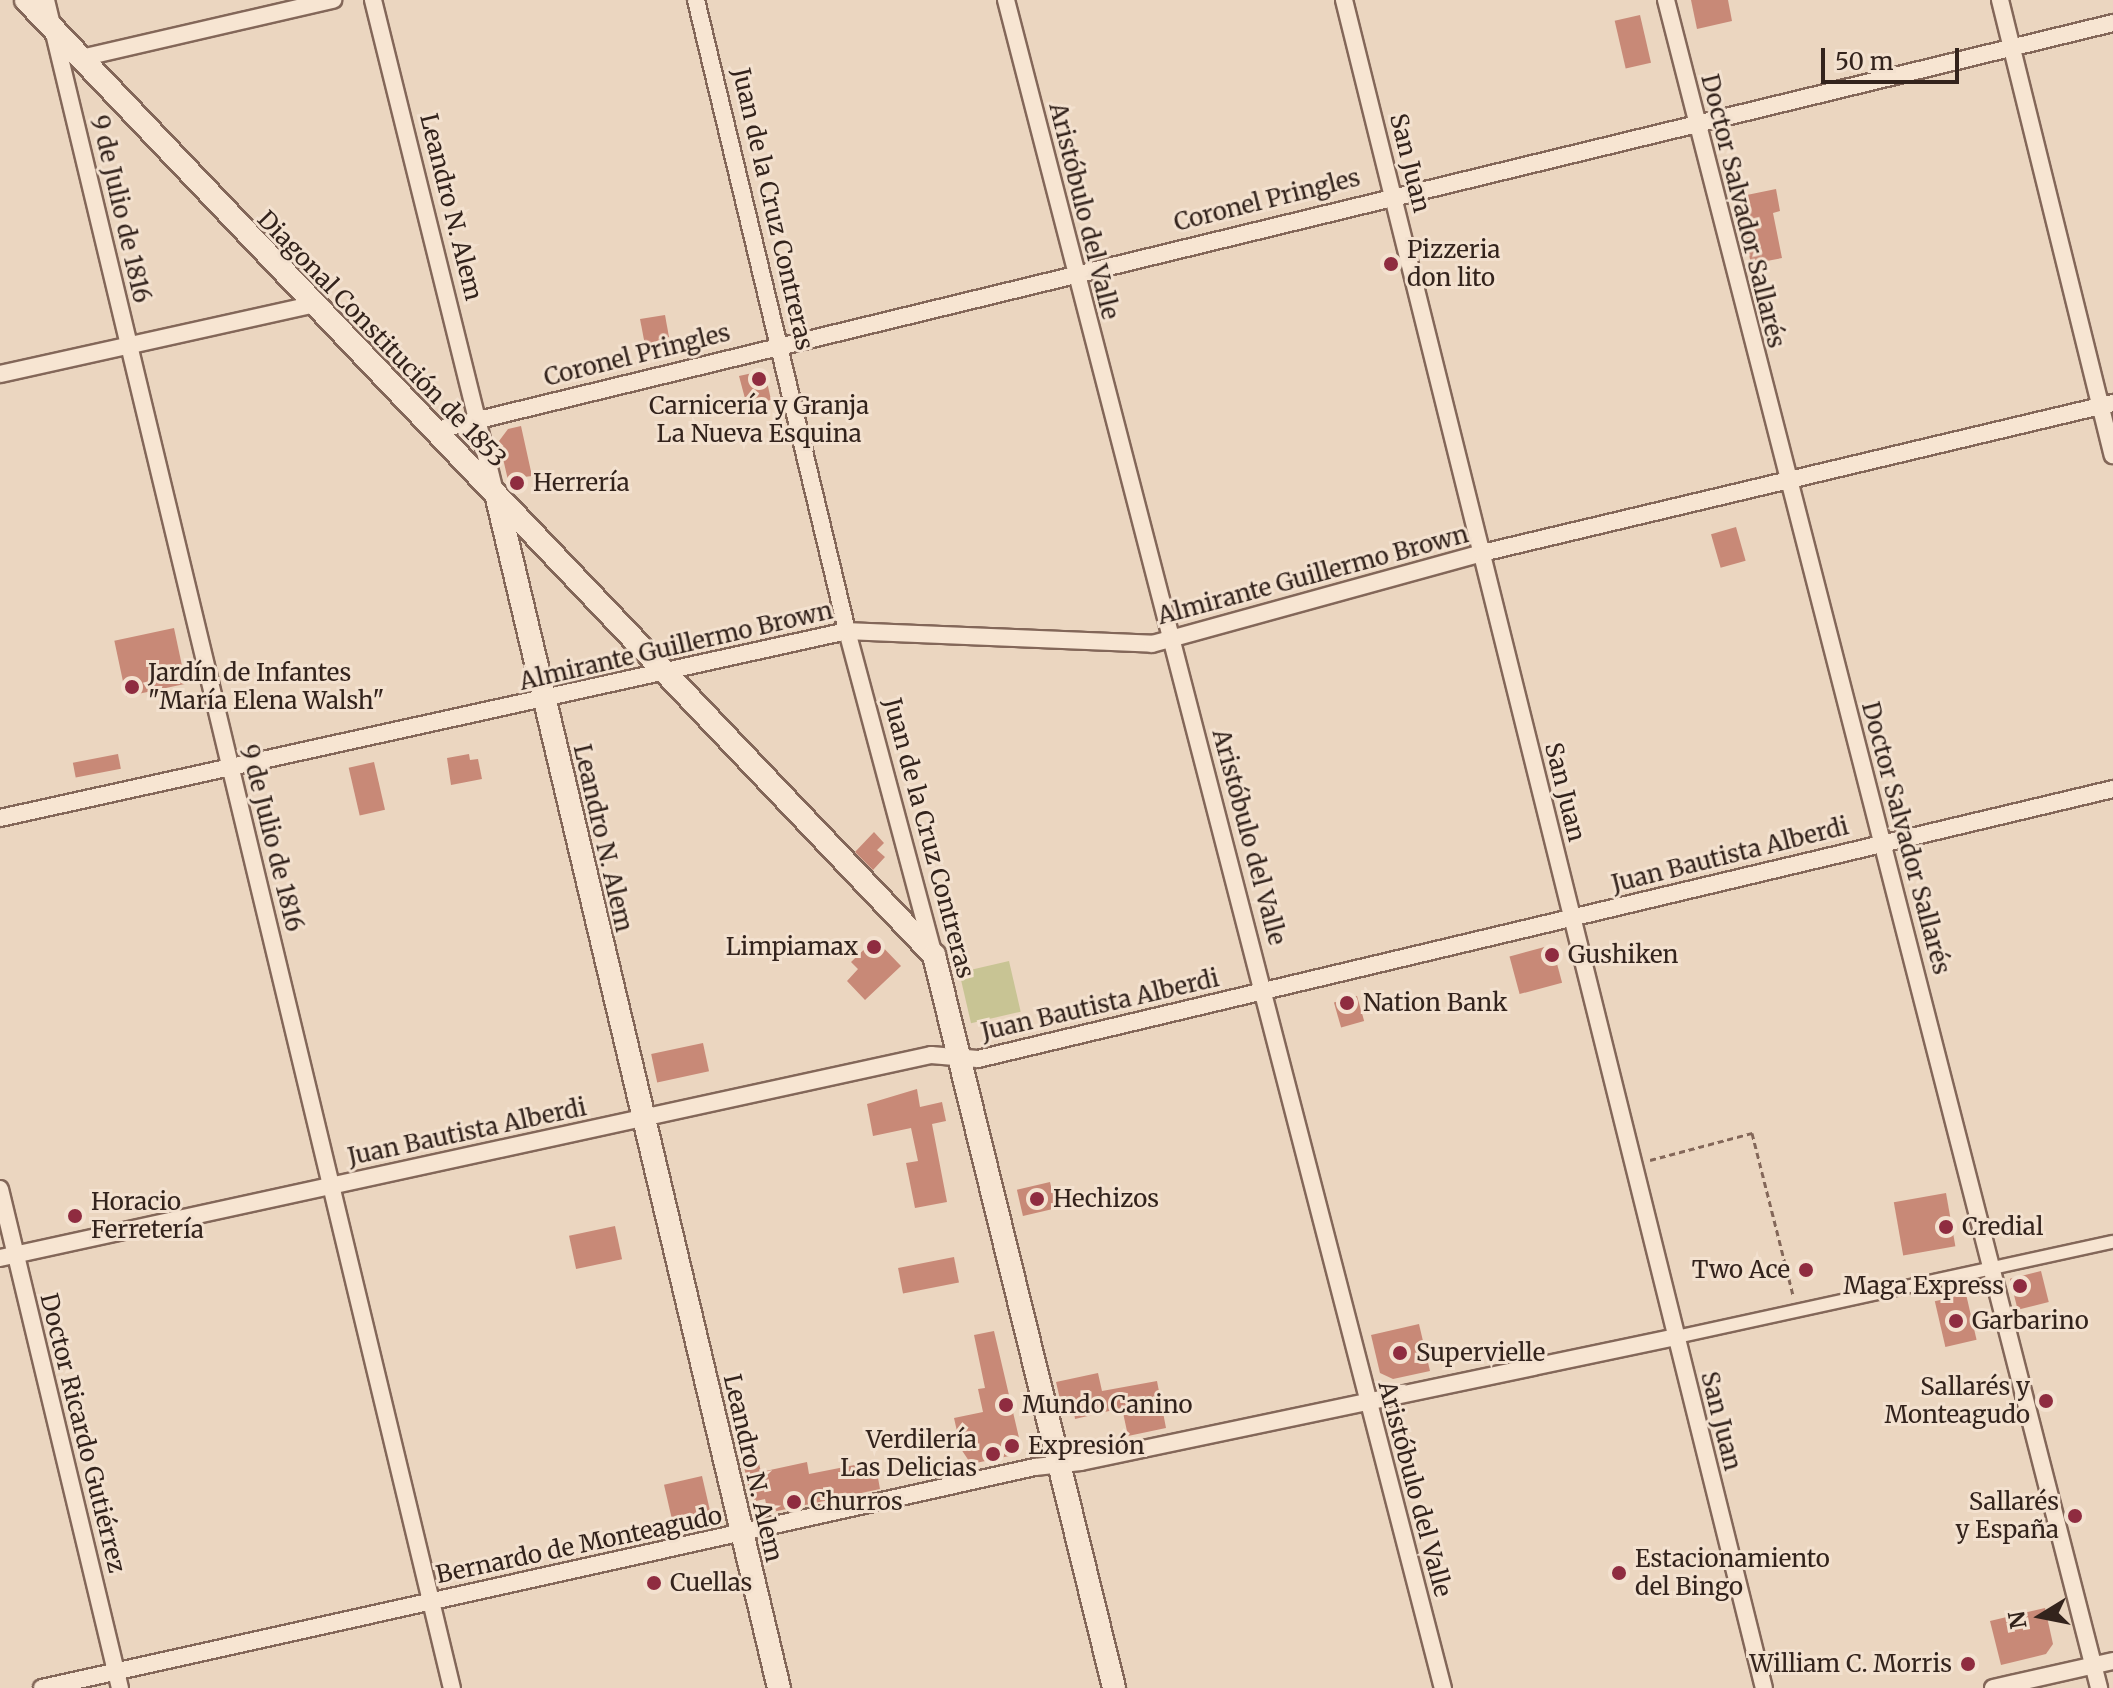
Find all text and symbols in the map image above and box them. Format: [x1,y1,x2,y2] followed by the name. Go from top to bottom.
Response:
[1825,32,1963,82] scale bar
[1835,46,1894,77] text: 50 m
[726,65,820,353] street label: Juan de la Cruz Contreras
[1695,71,1791,351] street label: Doctor Salvador Sallarés
[1043,100,1125,322] street label: Aristóbulo del Valle
[414,111,488,303] street label: Leandro N. Alem
[1384,111,1436,215] street label: San Juan
[85,112,157,306] street label: 9 de Julio de 1816
[1171,163,1363,237] street label: Coronel Pringles
[252,205,512,473] street label: Diagonal Constitución de 1853
[1407,236,1500,292] place label: Pizzeria don lito
[1382,255,1400,273] marker: Pizzeria don lito
[541,318,733,392] street label: Coronel Pringles
[750,370,768,388] marker: Carnicería y Granja La Nueva Esquina
[649,392,869,448] place label: Carnicería y Granja La Nueva Esquina
[533,469,629,497] place label: Herrería
[508,474,526,492] marker: Herrería
[1154,520,1472,630] street label: Almirante Guillermo Brown
[517,596,835,696] street label: Almirante Guillermo Brown
[148,659,384,715] place label: Jardín de Infantes "María Elena Walsh"
[123,678,141,696] marker: Jardín de Infantes "María Elena Walsh"
[878,695,980,981] street label: Juan de la Cruz Contreras
[1856,699,1956,977] street label: Doctor Salvador Sallarés
[1206,726,1292,948] street label: Aristóbulo del Valle
[1539,740,1591,844] street label: San Juan
[235,741,309,935] street label: 9 de Julio de 1816
[567,741,639,935] street label: Leandro N. Alem
[1609,812,1851,898] street label: Juan Bautista Alberdi
[726,933,858,961] place label: Limpiamax
[865,938,883,956] marker: Limpiamax
[1568,941,1678,969] place label: Gushiken
[1543,946,1561,964] marker: Gushiken
[978,964,1222,1046] street label: Juan Bautista Alberdi
[1363,989,1507,1017] place label: Nation Bank
[1338,994,1356,1012] marker: Nation Bank
[345,1093,589,1171] street label: Juan Bautista Alberdi
[1053,1185,1159,1213] place label: Hechizos
[91,1188,204,1244] place label: Horacio Ferretería
[1028,1190,1046,1208] marker: Hechizos
[66,1207,84,1225] marker: Horacio Ferretería
[1962,1213,2043,1241] place label: Credial
[1937,1218,1955,1236] marker: Credial
[1692,1256,1790,1284] place label: Two Ace
[1797,1261,1815,1279] marker: Two Ace
[1843,1272,2004,1300] place label: Maga Express
[2011,1277,2029,1295] marker: Maga Express
[34,1290,132,1576] street label: Doctor Ricardo Gutiérrez
[1972,1307,2089,1335] place label: Garbarino
[1947,1312,1965,1330] marker: Garbarino
[1416,1339,1545,1367] place label: Supervielle
[1391,1344,1409,1362] marker: Supervielle
[1695,1369,1747,1473] street label: San Juan
[717,1371,789,1565] street label: Leandro N. Alem
[1885,1373,2030,1429] place label: Sallarés y Monteagudo
[1372,1378,1458,1600] street label: Aristóbulo del Valle
[1022,1391,1193,1419] place label: Mundo Canino
[2037,1392,2055,1410] marker: Sallarés y Monteagudo
[997,1396,1015,1414] marker: Mundo Canino
[840,1426,977,1482] place label: Verdilería Las Delicias
[1028,1432,1145,1460] place label: Expresión
[1003,1437,1021,1455] marker: Expresión
[984,1445,1002,1463] marker: Verdilería Las Delicias
[810,1488,903,1516] place label: Churros
[1955,1488,2059,1544] place label: Sallarés y España
[785,1493,803,1511] marker: Churros
[433,1501,725,1589] street label: Bernardo de Monteagudo
[2066,1507,2084,1525] marker: Sallarés y España
[1635,1545,1830,1601] place label: Estacionamiento del Bingo
[1610,1564,1628,1582] marker: Estacionamiento del Bingo
[670,1569,752,1597] place label: Cuellas
[645,1574,663,1592] marker: Cuellas
[2001,1576,2081,1656] north arrow
[2002,1609,2033,1631] text: N
[1749,1650,1952,1678] place label: William C. Morris
[1959,1655,1977,1673] marker: William C. Morris

